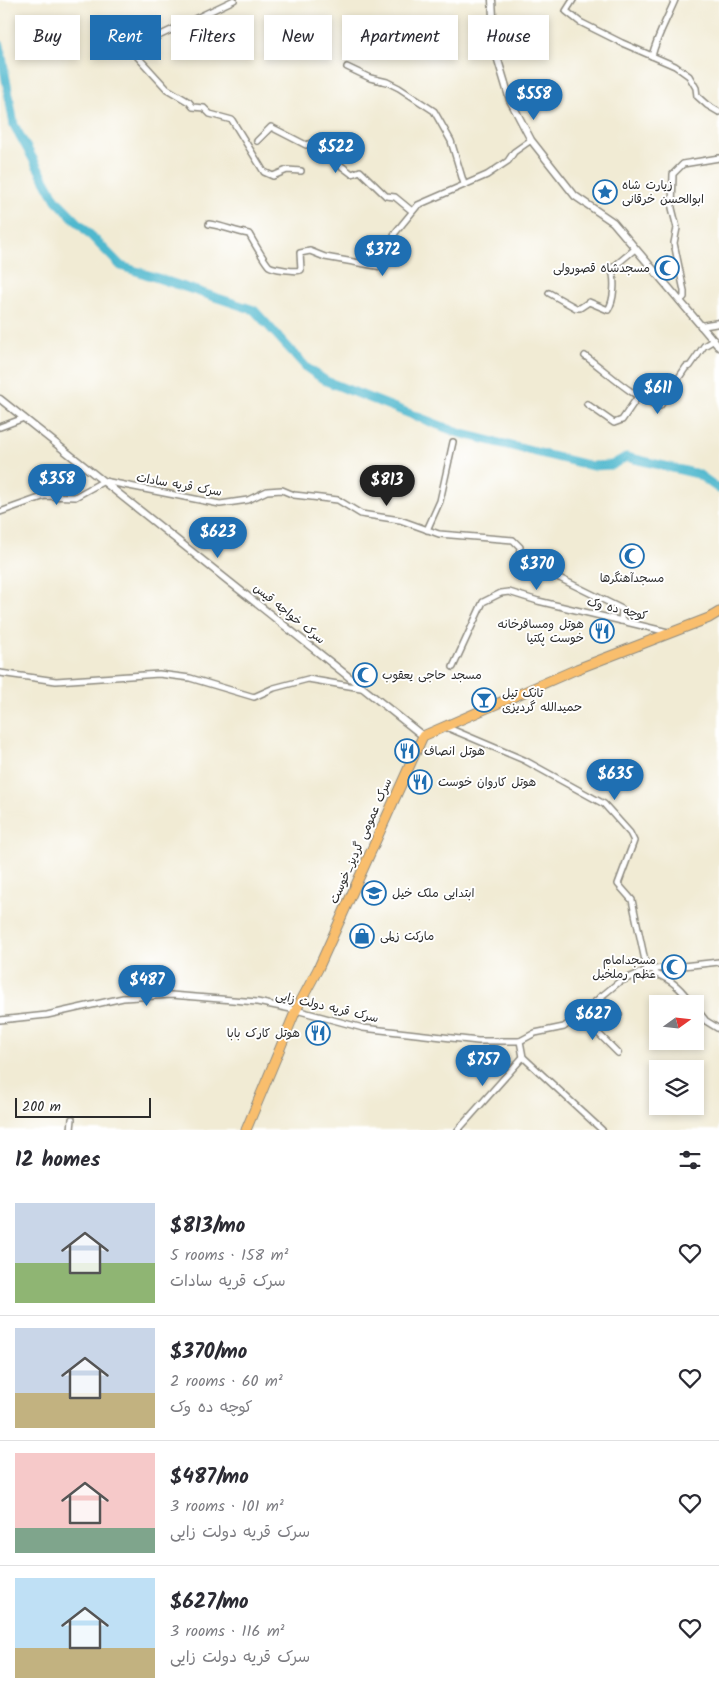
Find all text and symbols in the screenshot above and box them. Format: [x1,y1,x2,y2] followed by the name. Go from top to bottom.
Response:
[15,15,80,60] chip: Buy
[90,15,161,60] chip: Rent
[171,15,254,60] chip: Filters
[264,15,332,60] chip: New
[342,15,458,60] chip: Apartment
[468,15,549,60] chip: House
[504,78,564,121] pin: $558
[516,82,552,107] text: $558
[306,132,366,174] pin: $522
[318,135,354,160] text: $522
[622,176,704,209] place label: زیارت شاه ابوالحسن خرقانی
[592,179,618,205] place icon: زیارت شاه ابوالحسن خرقانی
[353,234,413,277] pin: $372
[365,238,401,263] text: $372
[654,255,680,281] mosque icon: مسجدشاه قصورولی
[553,259,650,278] place label: مسجدشاه قصورولی
[628,372,688,415] pin: $611
[644,376,672,401] text: $611
[27,464,87,506] pin: $358
[357,464,417,507] pin: $813
[39,467,75,492] text: $358
[135,468,223,502] street label: سرک قریه سادات
[371,468,403,493] text: $813
[188,516,248,559] pin: $623
[200,520,236,545] text: $623
[619,543,645,569] mosque icon: مسجدآهنگرها
[507,548,567,591] pin: $370
[520,552,554,577] text: $370
[600,569,664,588] place label: مسجدآهنگرها
[249,579,329,649] street label: سرک خواجه قیس
[585,592,649,626] street label: کوچه ده وک
[498,615,584,648] place label: هوتل ومسافرخانه خوست پکتیا
[589,618,615,644] restaurant icon: هوتل ومسافرخانه خوست پکتیا
[352,662,378,688] mosque icon: مسجد حاجی یعقوب
[382,666,482,685] place label: مسجد حاجی یعقوب
[502,684,582,717] place label: تانک تیل حمیدالله گردیزی
[471,687,497,713] bar icon: تانک تیل حمیدالله گردیزی
[394,738,420,764] restaurant icon: هوتل انصاف
[424,742,485,761] place label: هوتل انصاف
[585,758,645,801] pin: $635
[598,762,633,787] text: $635
[407,769,433,795] restaurant icon: هوتل کاروان خوست
[438,773,536,792] place label: هوتل کاروان خوست
[325,775,397,907] street label: سرک عمومی گردیز_خوست
[361,880,387,906] school or university icon: ابتدایی ملک خیل
[392,884,475,903] place label: ابتدایی ملک خیل
[349,923,375,949] shop icon: مارکت زلمی
[380,927,434,946] place label: مارکت زلمی
[592,951,656,984] place label: مسجدامام عظم رملخیل
[661,954,687,980] mosque icon: مسجدامام عظم رملخیل
[117,964,177,1007] pin: $487
[129,968,165,993] text: $487
[274,986,380,1028] street label: سرک قریه دولت زایی
[649,995,704,1050] north arrow
[649,995,704,1115] map controls
[563,998,623,1041] pin: $627
[575,1002,611,1027] text: $627
[305,1020,331,1046] restaurant icon: هوتل کارک بابا
[227,1024,300,1043] place label: هوتل کارک بابا
[453,1044,513,1087] pin: $757
[467,1048,499,1073] text: $757
[649,1060,704,1115] button: layers
[15,1095,151,1118] scale bar
[22,1096,61,1118] text: 200 m
[15,1144,100,1177] text: 12 homes
[676,1146,704,1174] icon: filters
[170,1210,245,1243] text: $813/mo
[55,1223,115,1283] icon: home
[676,1239,704,1267] icon: heart
[170,1243,288,1268] text: 5 rooms · 158 m²
[170,1269,286,1294] text: سرک قریه سادات
[170,1336,247,1369] text: $370/mo
[55,1348,115,1408] icon: home
[676,1364,704,1392] icon: heart
[170,1369,283,1394] text: 2 rooms · 60 m²
[170,1395,253,1420] text: کوچه ده وک
[170,1461,249,1494] text: $487/mo
[55,1473,115,1533] icon: home
[676,1489,704,1517] icon: heart
[170,1494,284,1519] text: 3 rooms · 101 m²
[170,1520,310,1545] text: سرک قریه دولت زایی
[170,1586,249,1619] text: $627/mo
[55,1598,115,1658] icon: home
[676,1614,704,1642] icon: heart
[170,1619,285,1644] text: 3 rooms · 116 m²
[170,1645,310,1670] text: سرک قریه دولت زایی

